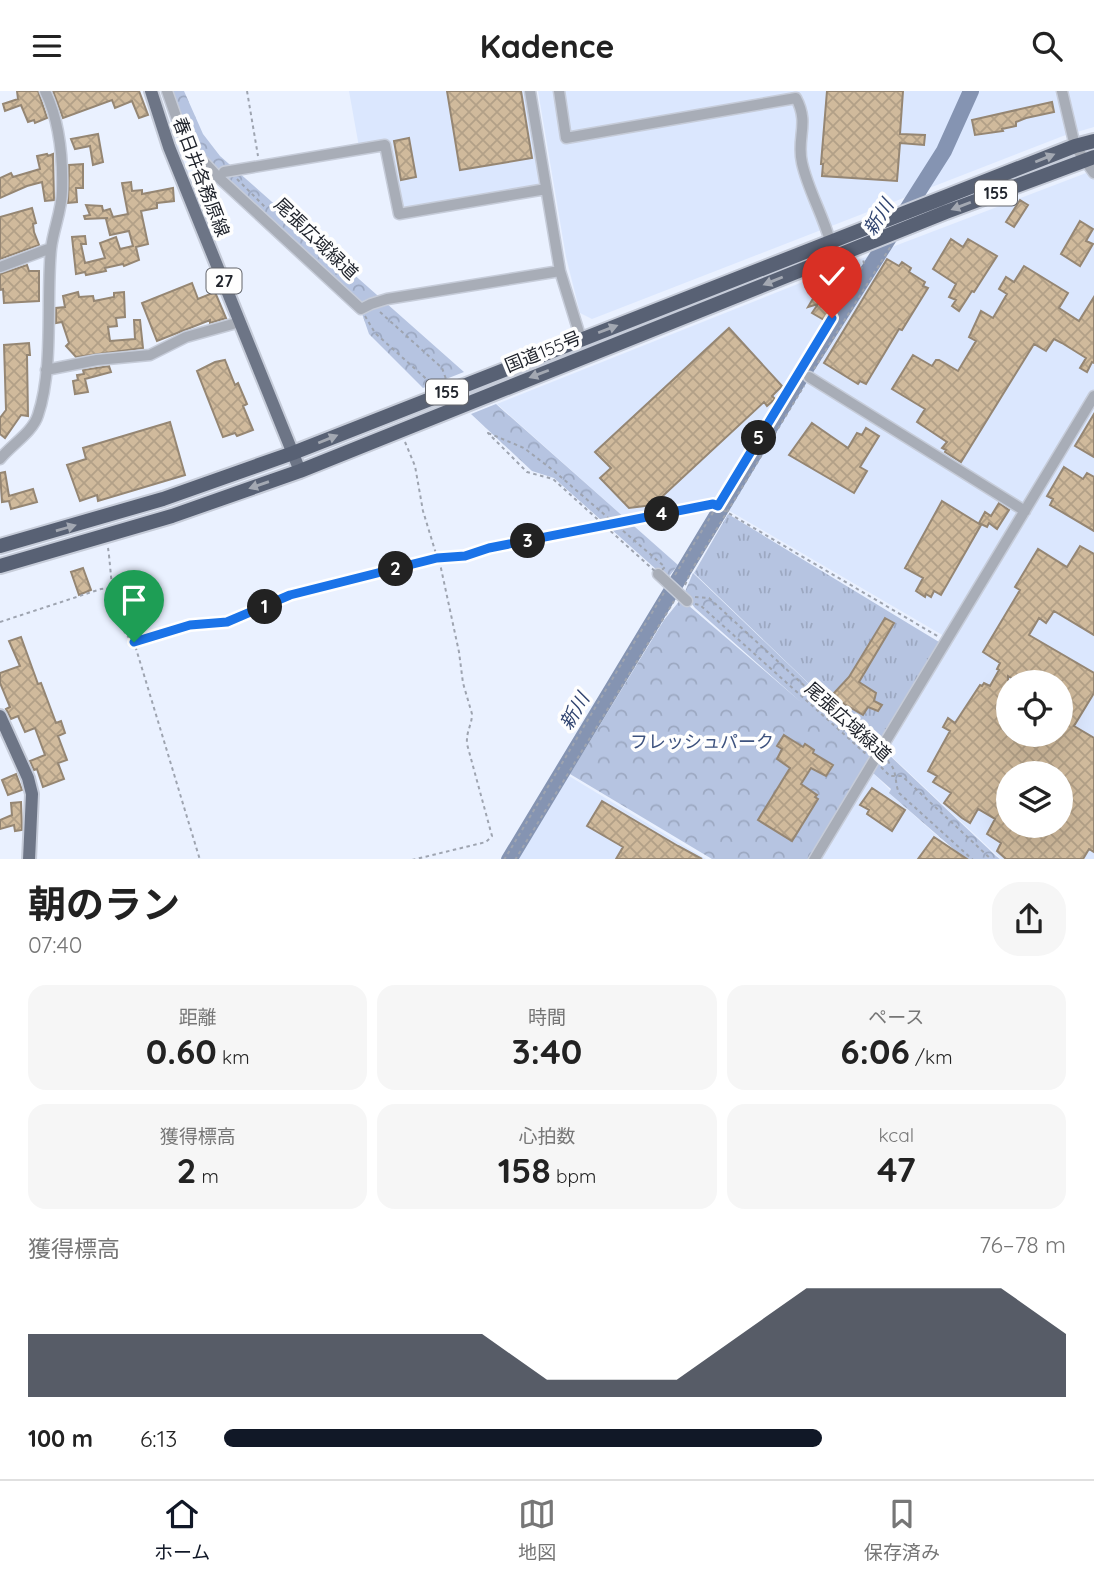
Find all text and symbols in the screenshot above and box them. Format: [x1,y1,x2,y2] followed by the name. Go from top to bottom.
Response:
[480,26,614,66] text: Kadence
[28,27,66,65] icon: menu
[1028,27,1066,65] icon: search
[168,114,235,240] street label: 春日井各務原線
[1034,152,1055,163] one-way arrow
[975,181,1017,205] road number: 155
[270,193,363,284] street label: 尾張広域緑道
[858,193,899,239] water label: 新川
[950,201,971,212] one-way arrow
[802,246,862,318] pin
[813,257,851,295] icon: check
[206,269,242,293] road number: 27
[762,275,783,286] one-way arrow
[597,323,618,334] one-way arrow
[501,326,584,377] street label: 国道155号
[528,369,549,380] one-way arrow
[426,379,468,405] road number: 155
[742,421,776,455] pin: 5
[753,425,764,449] text: 5
[317,434,338,445] one-way arrow
[248,480,269,491] one-way arrow
[644,497,680,531] pin: 4
[656,501,667,525] text: 4
[56,522,77,532] one-way arrow
[510,524,546,559] pin: 3
[522,528,533,552] text: 3
[378,552,414,587] pin: 2
[390,556,401,580] text: 2
[104,570,164,642] pin
[115,581,153,619] icon: arrive
[247,589,282,625] pin: 1
[261,594,268,618] text: 1
[996,670,1073,838] map controls
[996,670,1073,747] button: locate
[801,677,896,766] street label: 尾張広域緑道
[554,687,595,733] water label: 新川
[630,730,774,753] park label: フレッシュパーク
[996,761,1073,838] button: layers
[28,880,180,928] text: 朝のラン
[992,882,1066,956] button: share
[28,930,82,959] text: 07:40
[179,1005,217,1029] text: 距離
[528,1005,566,1029] text: 時間
[868,1005,924,1029] text: ペース
[146,1029,217,1073] text: 0.60
[512,1029,582,1073] text: 3:40
[840,1029,910,1073] text: 6:06
[217,1045,250,1069] text: km
[910,1045,953,1069] text: /km
[879,1123,914,1147] text: kcal
[160,1124,236,1148] text: 獲得標高
[518,1124,576,1148] text: 心拍数
[877,1147,916,1191] text: 47
[176,1148,196,1192] text: 2
[498,1148,551,1192] text: 158
[196,1164,219,1188] text: m
[551,1164,596,1188] text: bpm
[979,1230,1066,1259] text: 76–78 m
[28,1234,120,1263] text: 獲得標高
[28,1424,93,1453] text: 100 m
[140,1424,177,1453] text: 6:13
[154,1495,210,1564] tab: ホーム
[518,1495,556,1564] tab: 地図
[864,1495,940,1564] tab: 保存済み

